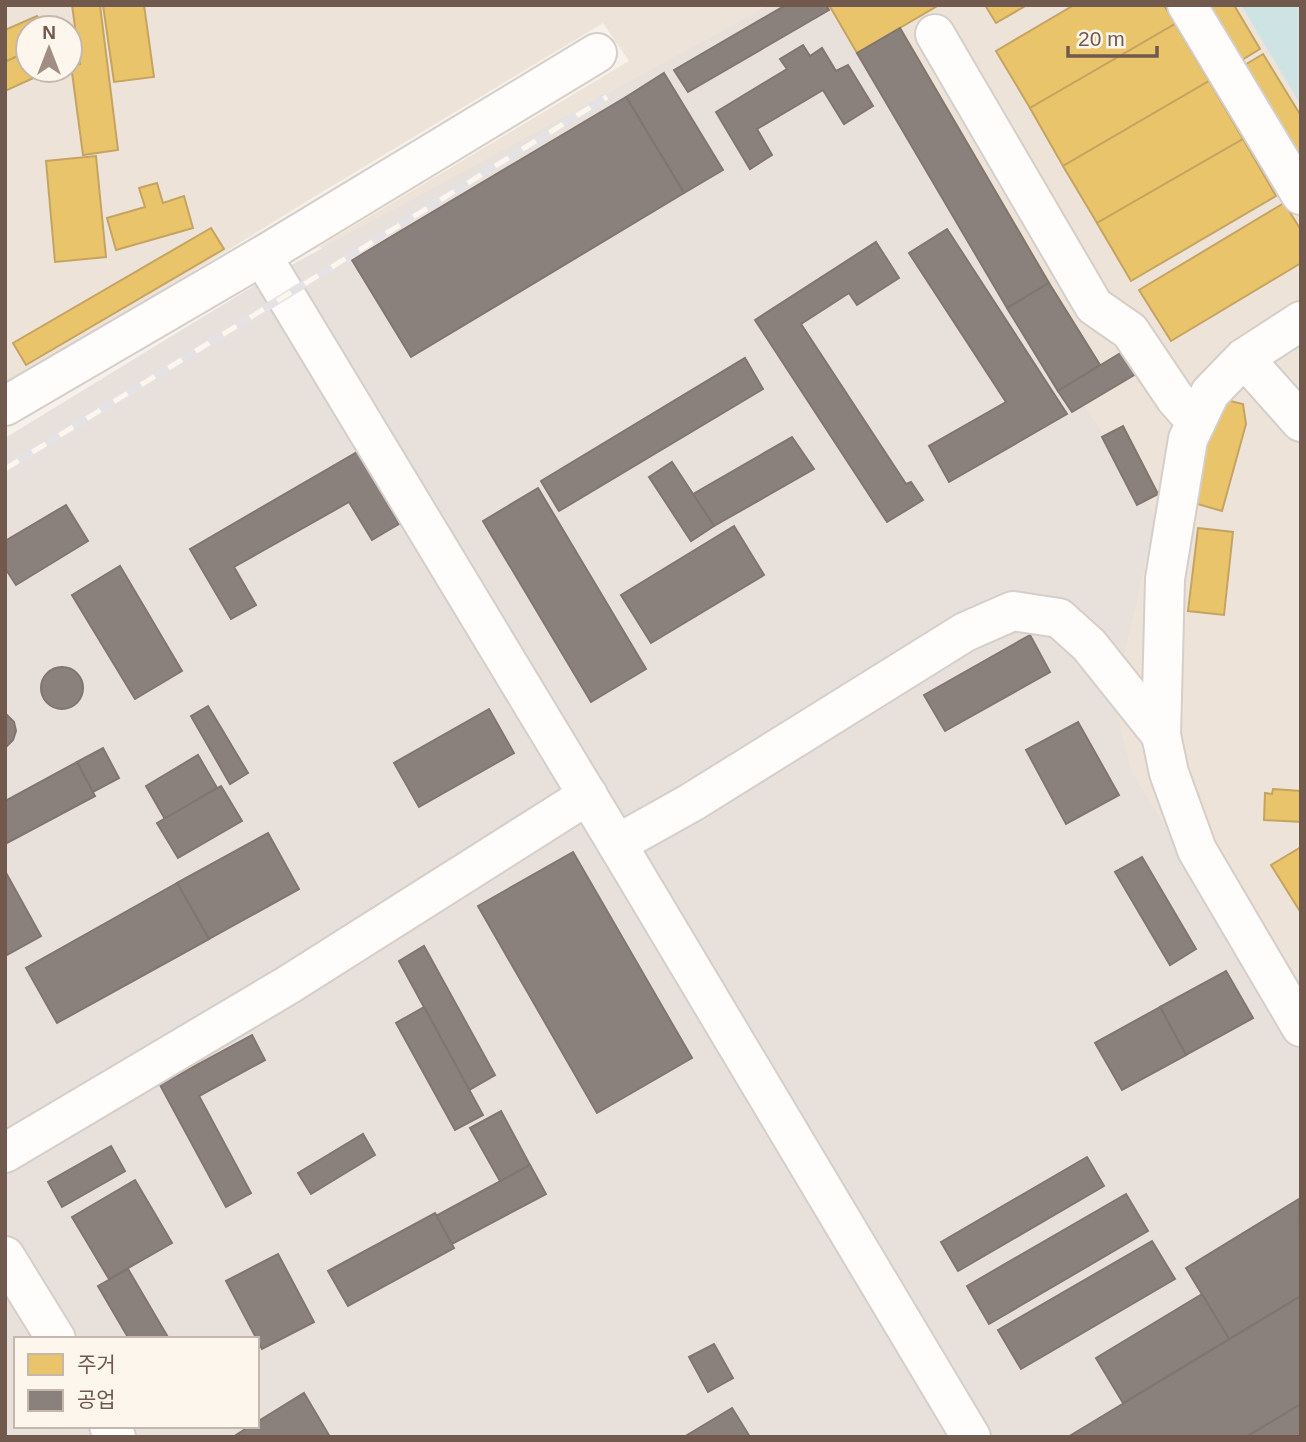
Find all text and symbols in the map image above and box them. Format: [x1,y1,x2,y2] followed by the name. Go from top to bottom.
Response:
[14,14,84,84] north arrow
[1068,14,1157,58] scale bar
[42,22,56,43] text: N
[1078,27,1125,50] text: 20 m
[14,1337,259,1428] legend
[77,1353,116,1376] text: 주거
[77,1388,116,1411] text: 공업

